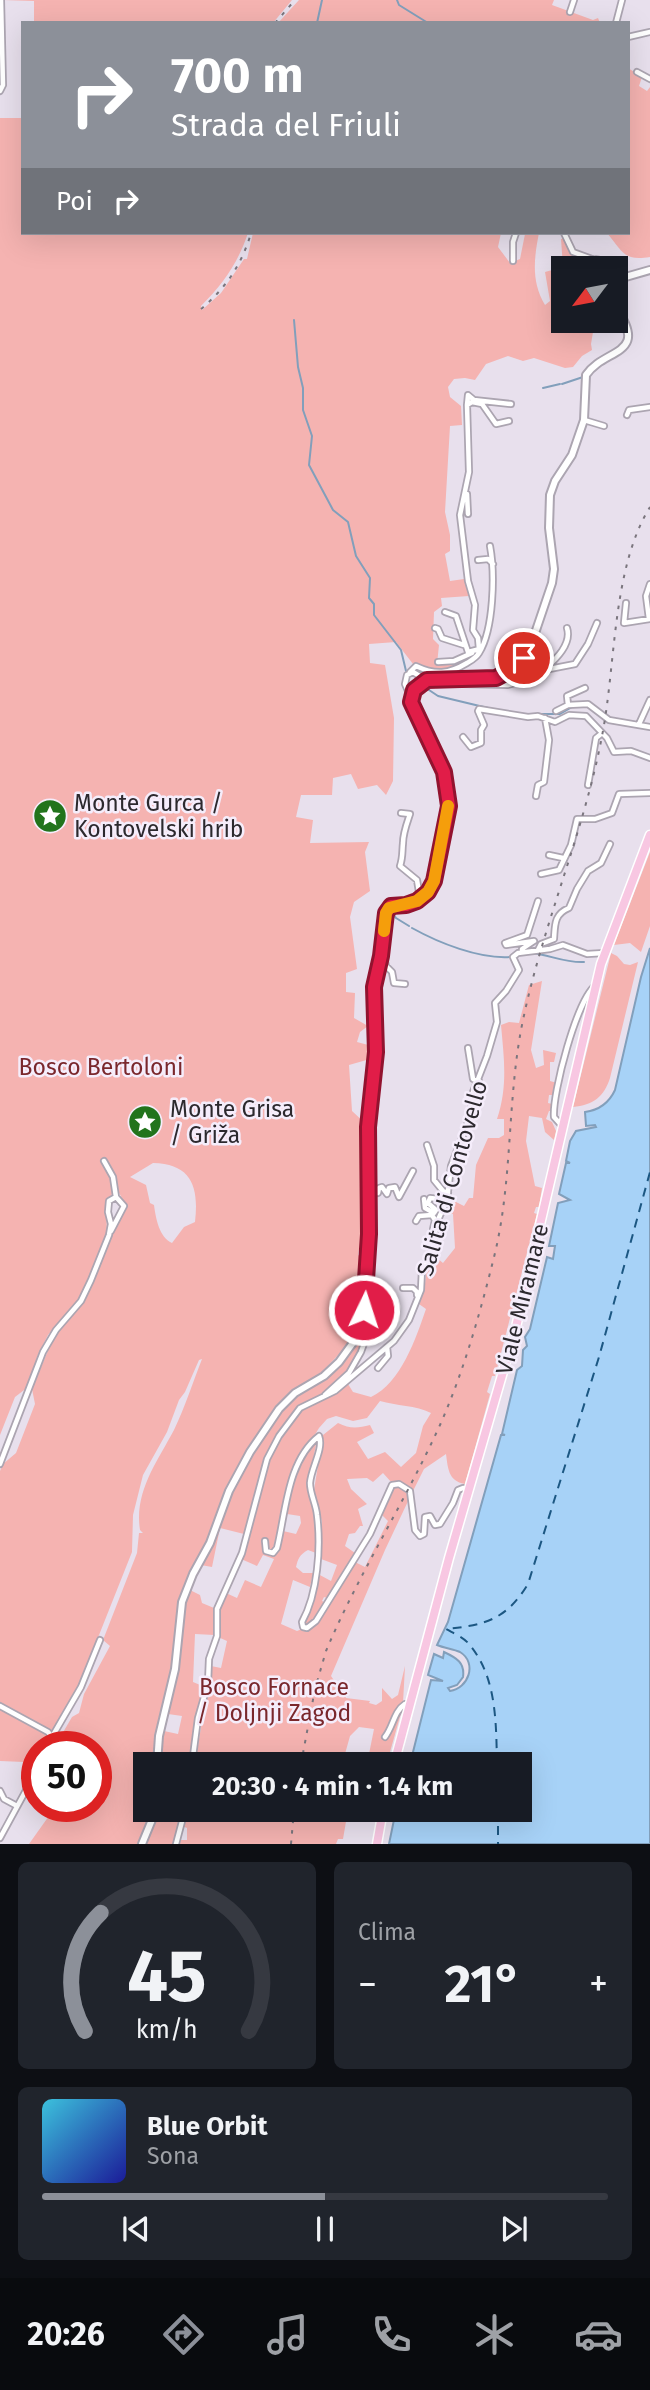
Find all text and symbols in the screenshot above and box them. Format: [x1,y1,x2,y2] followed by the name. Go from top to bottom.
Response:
[171,46,304,105] text: 700 m
[56,49,147,140] icon: right
[171,106,401,144] text: Strada del Friuli
[107,182,145,220] icon: right
[56,186,93,217] text: Poi
[551,256,628,332] north arrow
[551,256,628,333] map controls
[494,628,554,688] pin
[505,639,543,677] icon: arrive
[74,789,244,843] place label: Monte Gurca / Kontovelski hrib
[31,797,69,835] place icon: Monte Gurca / Kontovelski hrib
[18,1053,184,1081] park label: Bosco Bertoloni
[411,1077,493,1279] street label: Salita di Contovello
[170,1095,294,1149] place label: Monte Grisa / Griža
[126,1103,164,1141] place icon: Monte Grisa / Griža
[490,1221,554,1377] street label: Viale Miramare
[327,1273,401,1347] position arrow
[197,1673,351,1727] park label: Bosco Fornace / Doljnji Zagod
[21,1731,112,1822] speed limit sign: 50
[212,1771,453,1802] text: 20:30 · 4 min · 1.4 km
[358,1918,416,1946] text: Clima
[127,1934,207,2021] text: 45
[445,1953,522,2016] text: 21°
[358,1961,377,2007] text: −
[589,1961,608,2007] text: +
[136,2015,198,2045] text: km/h
[147,2111,267,2142] text: Blue Orbit
[147,2142,199,2170] text: Sona
[117,2210,155,2248] icon: previous
[306,2210,344,2248] icon: pause
[495,2210,533,2248] icon: next
[159,2310,208,2359] icon: directions
[263,2310,312,2359] icon: music
[367,2310,416,2359] icon: phone
[470,2310,519,2359] icon: climate
[574,2310,623,2359] icon: car
[27,2315,105,2353] text: 20:26

